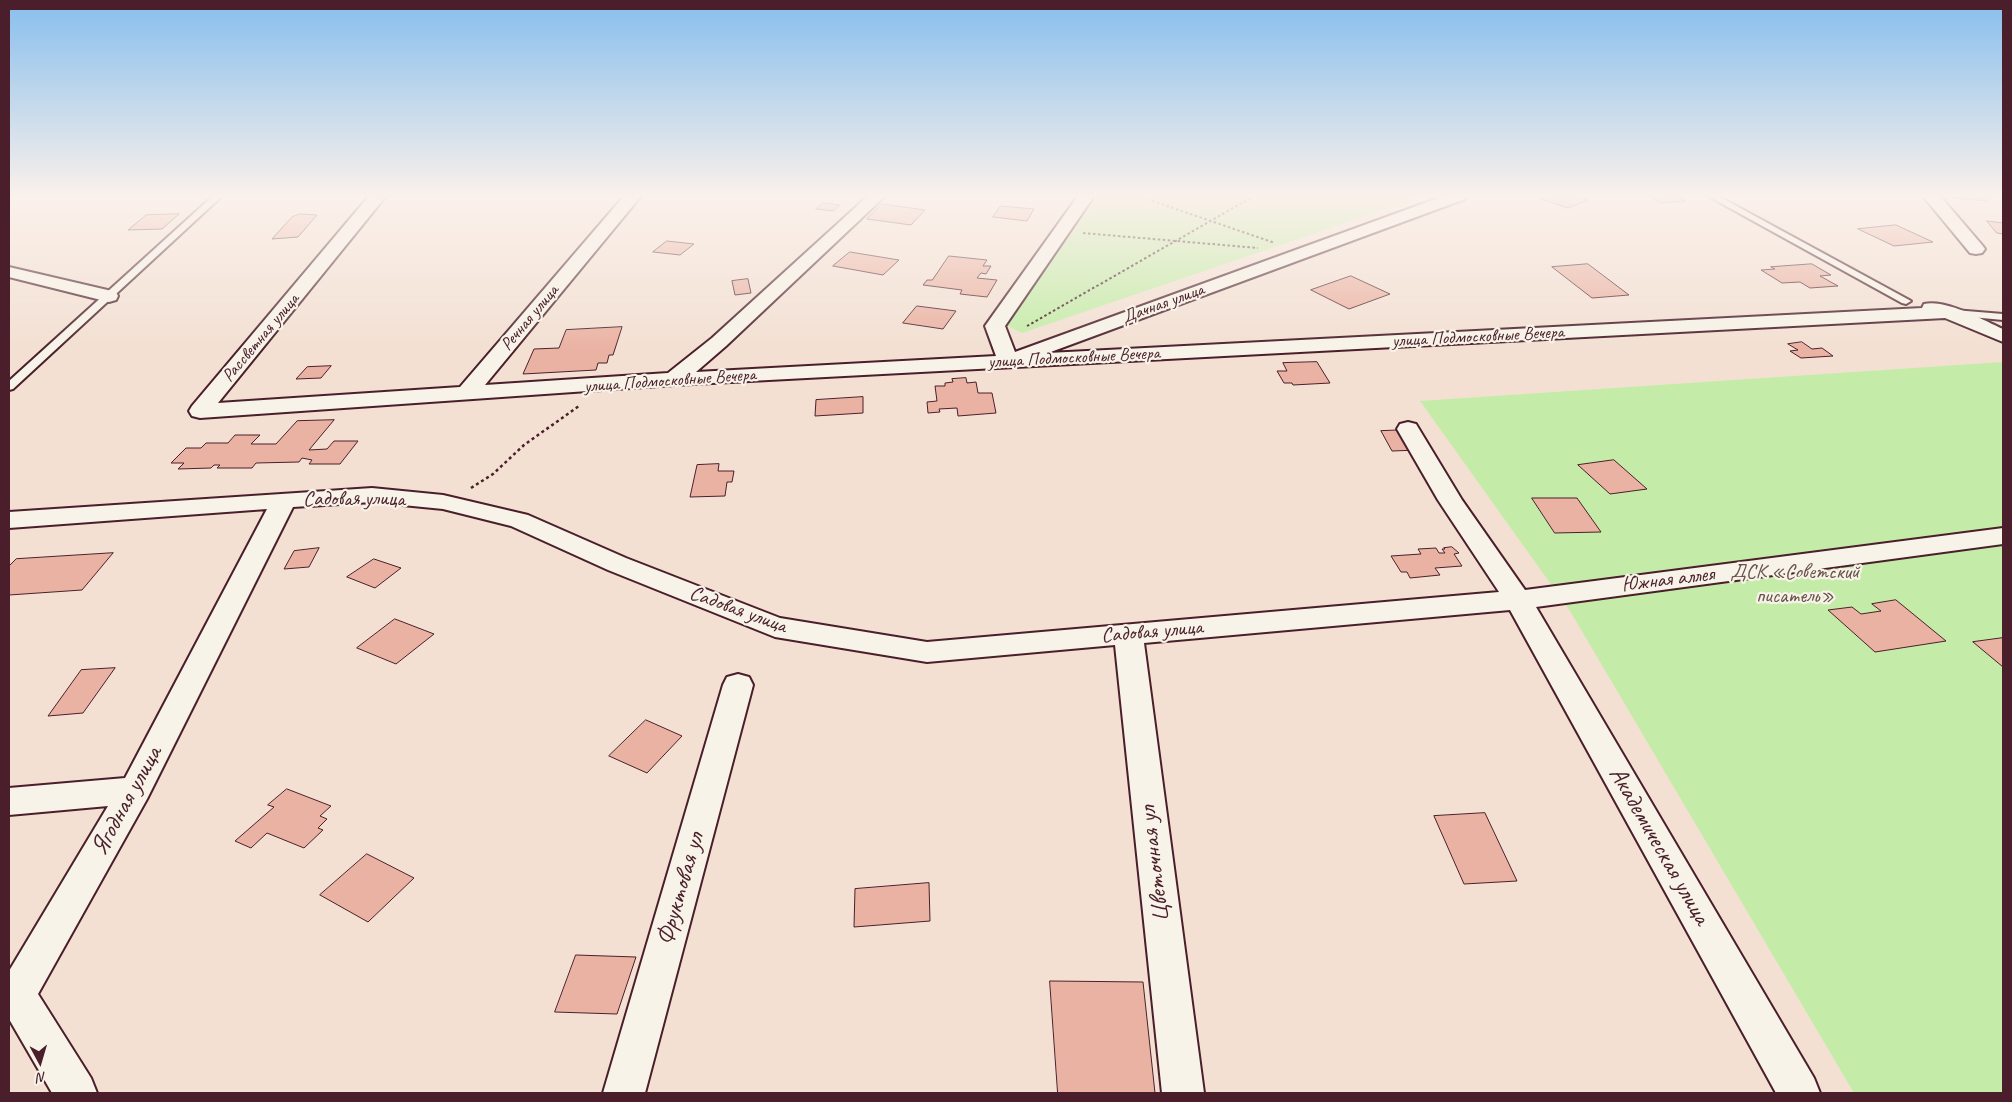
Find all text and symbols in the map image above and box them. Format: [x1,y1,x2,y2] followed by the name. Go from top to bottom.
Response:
[1119,279,1207,329] street label: Дачная улица
[496,281,564,355] street label: Речная улица
[218,289,304,387] street label: Рассветная улица
[1392,322,1564,352] street label: улица Подмосковные Вечера
[988,343,1160,373] street label: улица Подмосковные Вечера
[583,364,757,398] street label: улица Подмосковные Вечера
[303,486,405,512] street label: Садовая улица
[1730,559,1860,609] park label: ДСК «Советский писатель»
[1620,562,1716,598] street label: Южная аллея
[686,581,790,639] street label: Садовая улица
[1100,615,1204,649] street label: Садовая улица
[85,741,169,861] street label: Ягодная улица
[1602,762,1716,930] street label: Академическая улица
[1133,804,1177,924] street label: Цветочная ул
[651,829,711,949] street label: Фруктовая ул
[15,1037,65,1087] north arrow
[36,1069,47,1086] text: N

